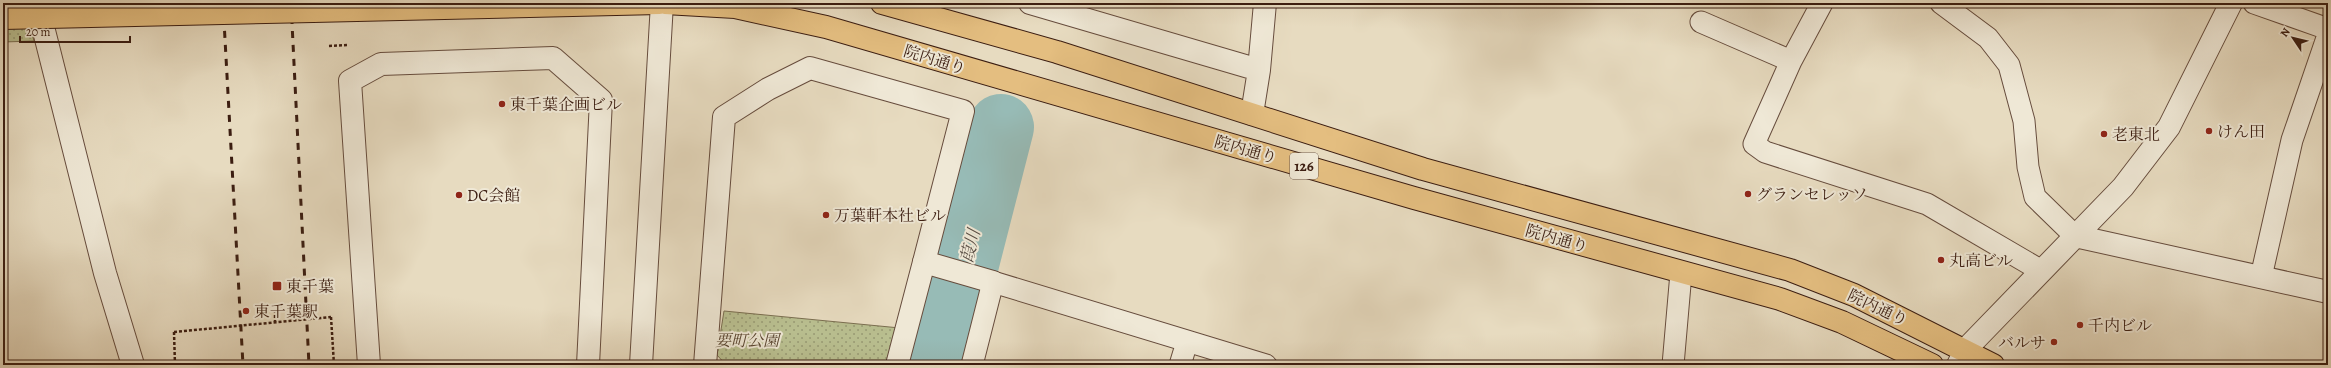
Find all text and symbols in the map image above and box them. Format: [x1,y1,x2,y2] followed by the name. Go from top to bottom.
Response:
[20,18,130,44] scale bar
[2273,18,2313,58] north arrow
[26,24,50,40] text: 20 m
[2277,25,2294,40] text: N
[901,40,969,80] street label: 院内通り
[510,94,622,116] place label: 東千葉企画ビル
[497,99,507,109] marker: 東千葉企画ビル
[2217,121,2265,143] place label: けん田
[2112,124,2160,146] place label: 老東北
[2204,126,2214,136] marker: けん田
[2099,129,2109,139] marker: 老東北
[1212,131,1280,169] street label: 院内通り
[1290,153,1318,179] road number: 126
[1756,184,1868,206] place label: グランセレッソ
[467,185,520,207] place label: DC会館
[1743,189,1753,199] marker: グランセレッソ
[454,190,464,200] marker: DC会館
[834,205,946,227] place label: 万葉軒本社ビル
[821,210,831,220] marker: 万葉軒本社ビル
[1523,220,1591,258] street label: 院内通り
[955,225,986,265] water label: 葭川
[1949,250,2013,272] place label: 丸高ビル
[1936,255,1946,265] marker: 丸高ビル
[286,276,334,298] place label: 東千葉
[271,280,283,292] marker: 東千葉
[1844,284,1911,331] street label: 院内通り
[254,301,318,323] place label: 東千葉駅
[241,306,251,316] marker: 東千葉駅
[2088,315,2152,337] place label: 千内ビル
[2075,320,2085,330] marker: 千内ビル
[715,330,782,352] park label: 要町公園
[1998,332,2046,354] place label: バルサ
[2049,337,2059,347] marker: バルサ

